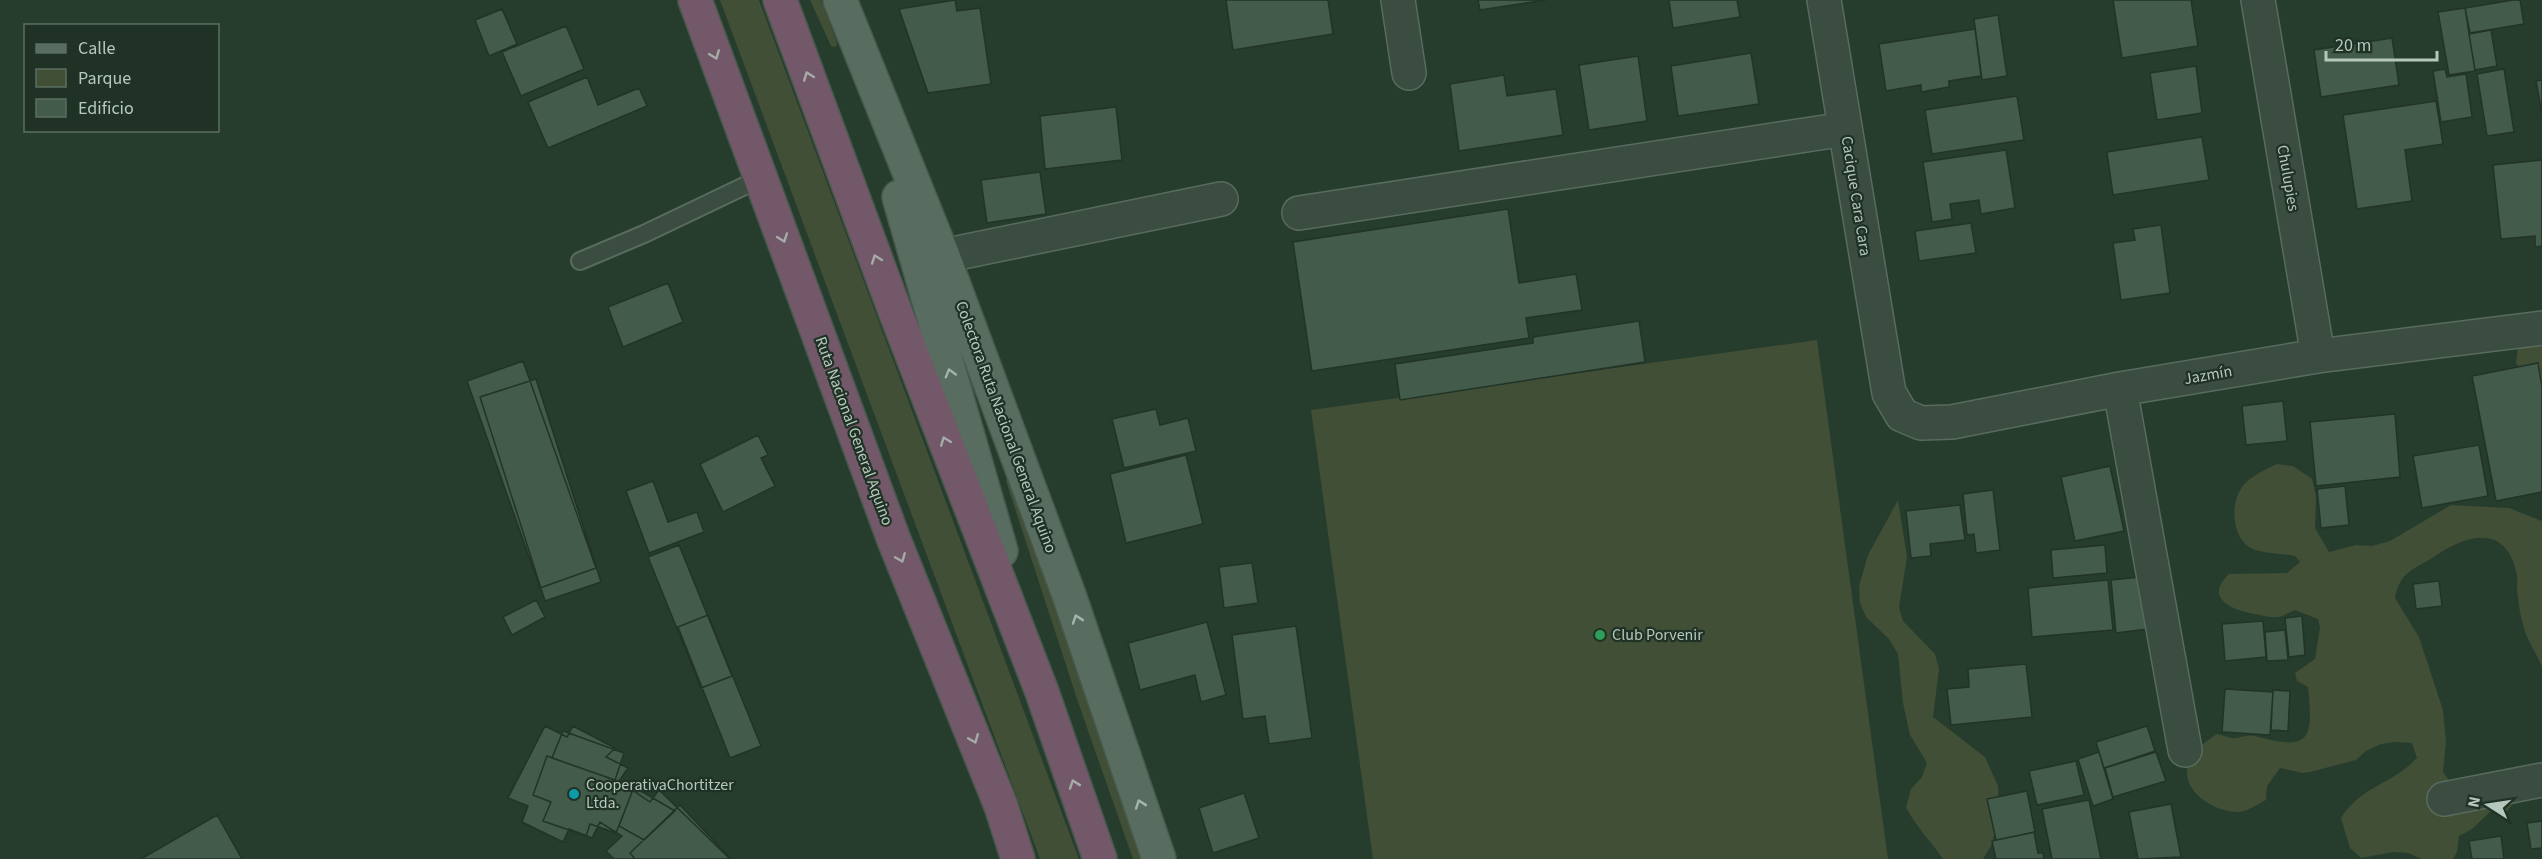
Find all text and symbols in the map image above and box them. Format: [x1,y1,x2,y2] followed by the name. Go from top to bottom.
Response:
[24,24,219,132] legend
[2326,24,2437,62] scale bar
[2335,33,2371,58] text: 20 m
[78,36,116,61] text: Calle
[708,49,720,60] one-way arrow
[78,66,131,91] text: Parque
[803,71,816,82] one-way arrow
[78,96,134,121] text: Edificio
[1836,134,1876,258] street label: Cacique Cara Cara
[2271,143,2305,213] street label: Chulupies
[776,231,788,242] one-way arrow
[871,254,883,265] one-way arrow
[950,298,1062,556] street label: Colectora Ruta Nacional General Aquino
[810,334,898,528] street label: Ruta Nacional General Aquino
[2182,360,2234,390] street label: Jazmín
[945,368,957,379] one-way arrow
[940,436,952,447] one-way arrow
[894,552,906,563] one-way arrow
[1072,614,1084,625] one-way arrow
[1612,624,1703,646] place label: Club Porvenir
[1593,628,1607,642] marker: Club Porvenir
[967,733,979,744] one-way arrow
[586,774,734,814] place label: CooperativaChortitzer Ltda.
[2458,775,2518,835] north arrow
[1068,779,1081,790] one-way arrow
[567,787,581,801] marker: CooperativaChortitzer Ltda.
[2462,795,2486,810] text: N
[1135,799,1148,810] one-way arrow

